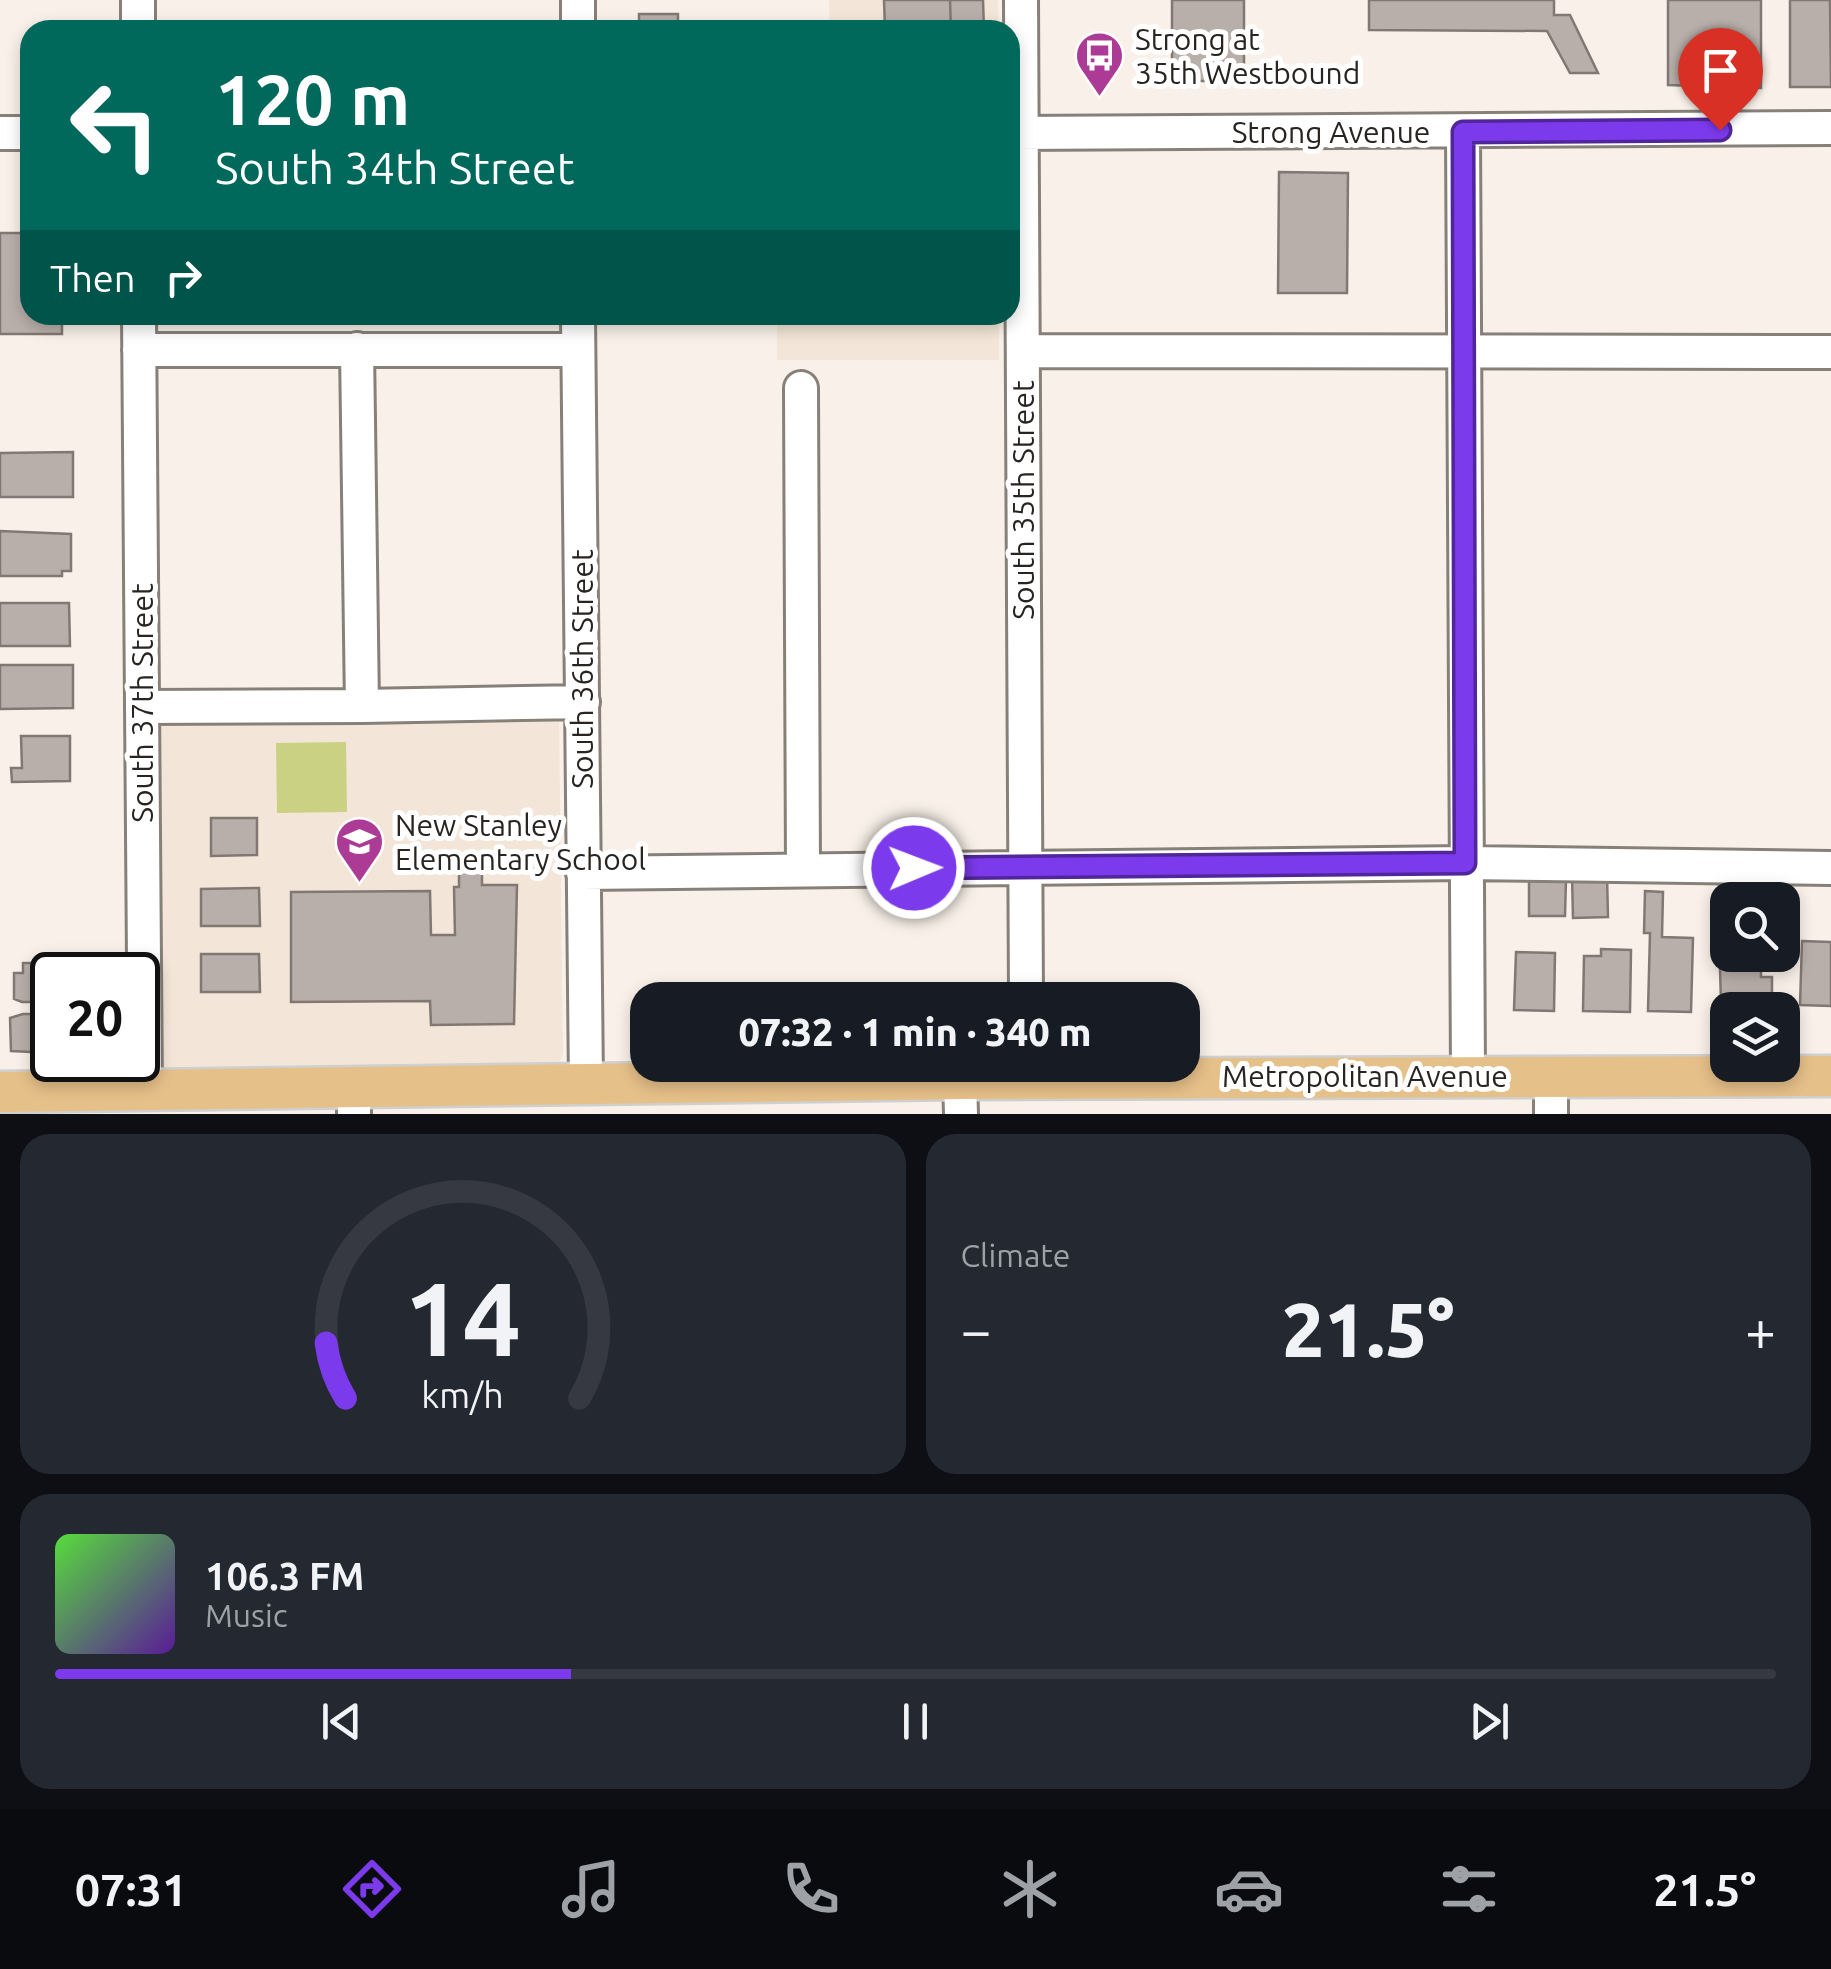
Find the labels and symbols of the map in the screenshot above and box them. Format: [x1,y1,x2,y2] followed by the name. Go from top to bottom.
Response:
[1135,22,1360,90] place label: Strong at 35th Westbound
[1678,28,1763,131] pin
[1074,30,1126,98] bus stop icon: Strong at 35th Westbound
[1232,115,1430,149] street label: Strong Avenue
[1006,380,1040,620] street label: South 35th Street
[565,549,599,789] street label: South 36th Street
[125,583,159,823] street label: South 37th Street
[395,808,646,876] place label: New Stanley Elementary School
[334,816,386,884] school or university icon: New Stanley Elementary School
[862,816,966,920] position arrow
[30,952,160,1082] speed limit sign: 20
[1222,1059,1508,1093] street label: Metropolitan Avenue

